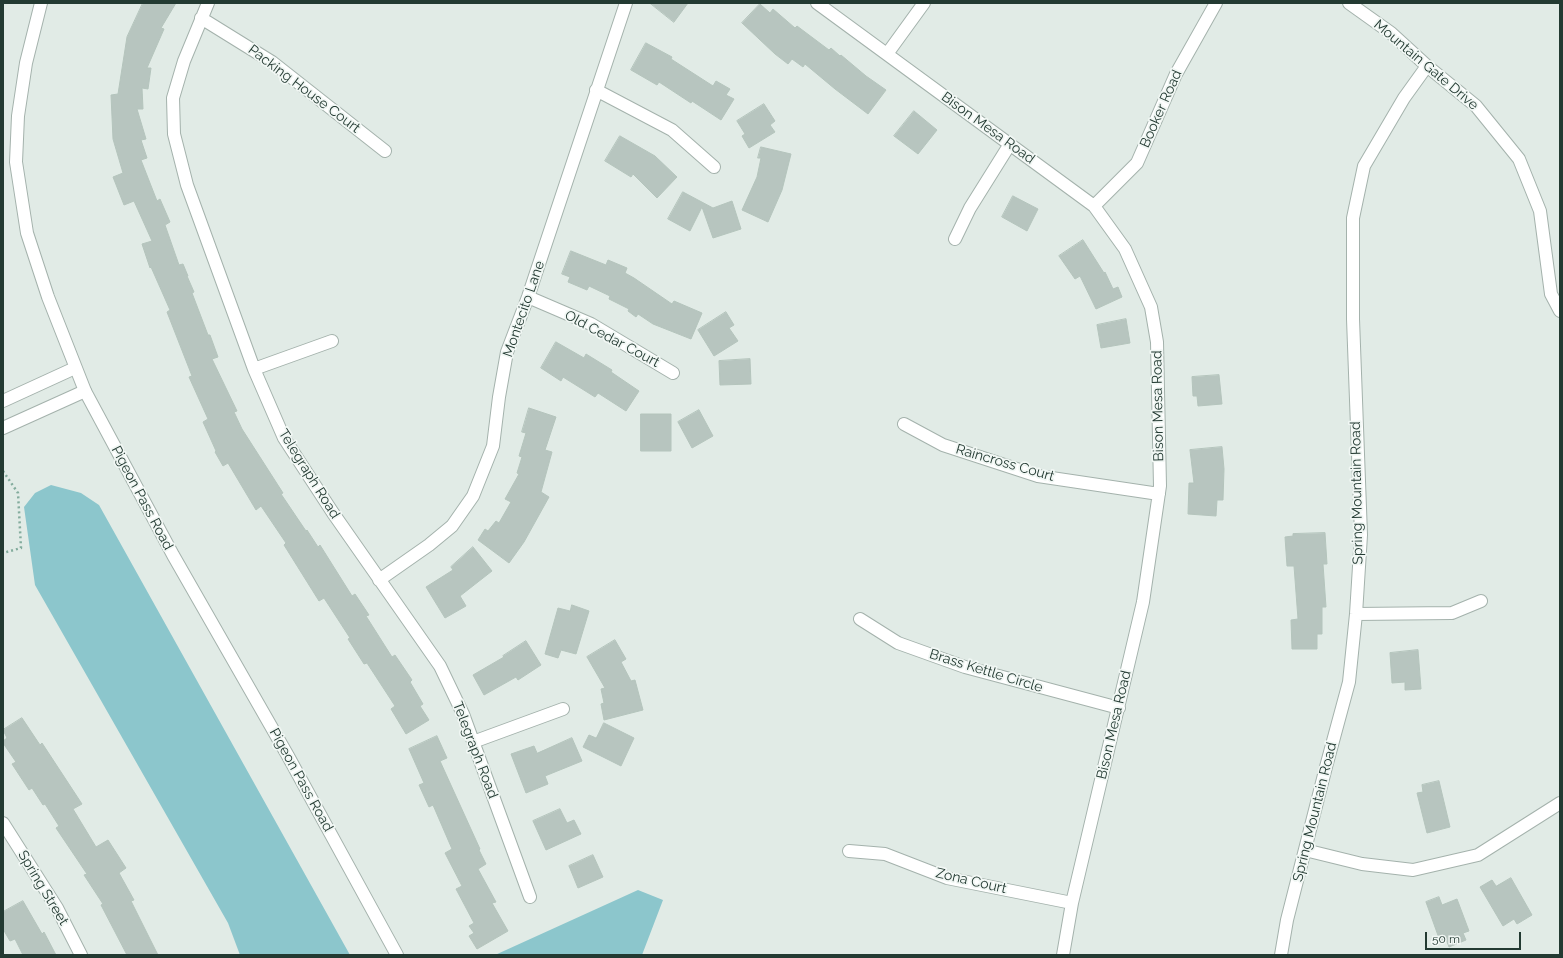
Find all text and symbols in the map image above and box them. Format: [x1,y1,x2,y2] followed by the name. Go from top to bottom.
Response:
[1370,16,1482,114] street label: Mountain Gate Drive
[245,41,363,137] street label: Packing House Court
[1136,68,1186,150] street label: Booker Road
[938,89,1038,167] street label: Bison Mesa Road
[500,259,548,359] street label: Montecito Lane
[562,307,662,371] street label: Old Cedar Court
[1149,350,1167,462] street label: Bison Mesa Road
[1347,421,1367,565] street label: Spring Mountain Road
[275,426,343,522] street label: Telegraph Road
[954,441,1056,485] street label: Raincross Court
[107,443,177,553] street label: Pigeon Pass Road
[927,646,1045,696] street label: Brass Kettle Circle
[1093,669,1135,781] street label: Bison Mesa Road
[449,699,501,801] street label: Telegraph Road
[266,725,336,835] street label: Pigeon Pass Road
[1290,741,1340,883] street label: Spring Mountain Road
[14,848,72,928] street label: Spring Street
[934,865,1008,897] street label: Zona Court
[1427,924,1523,950] scale bar
[1432,932,1460,946] text: 50 m

